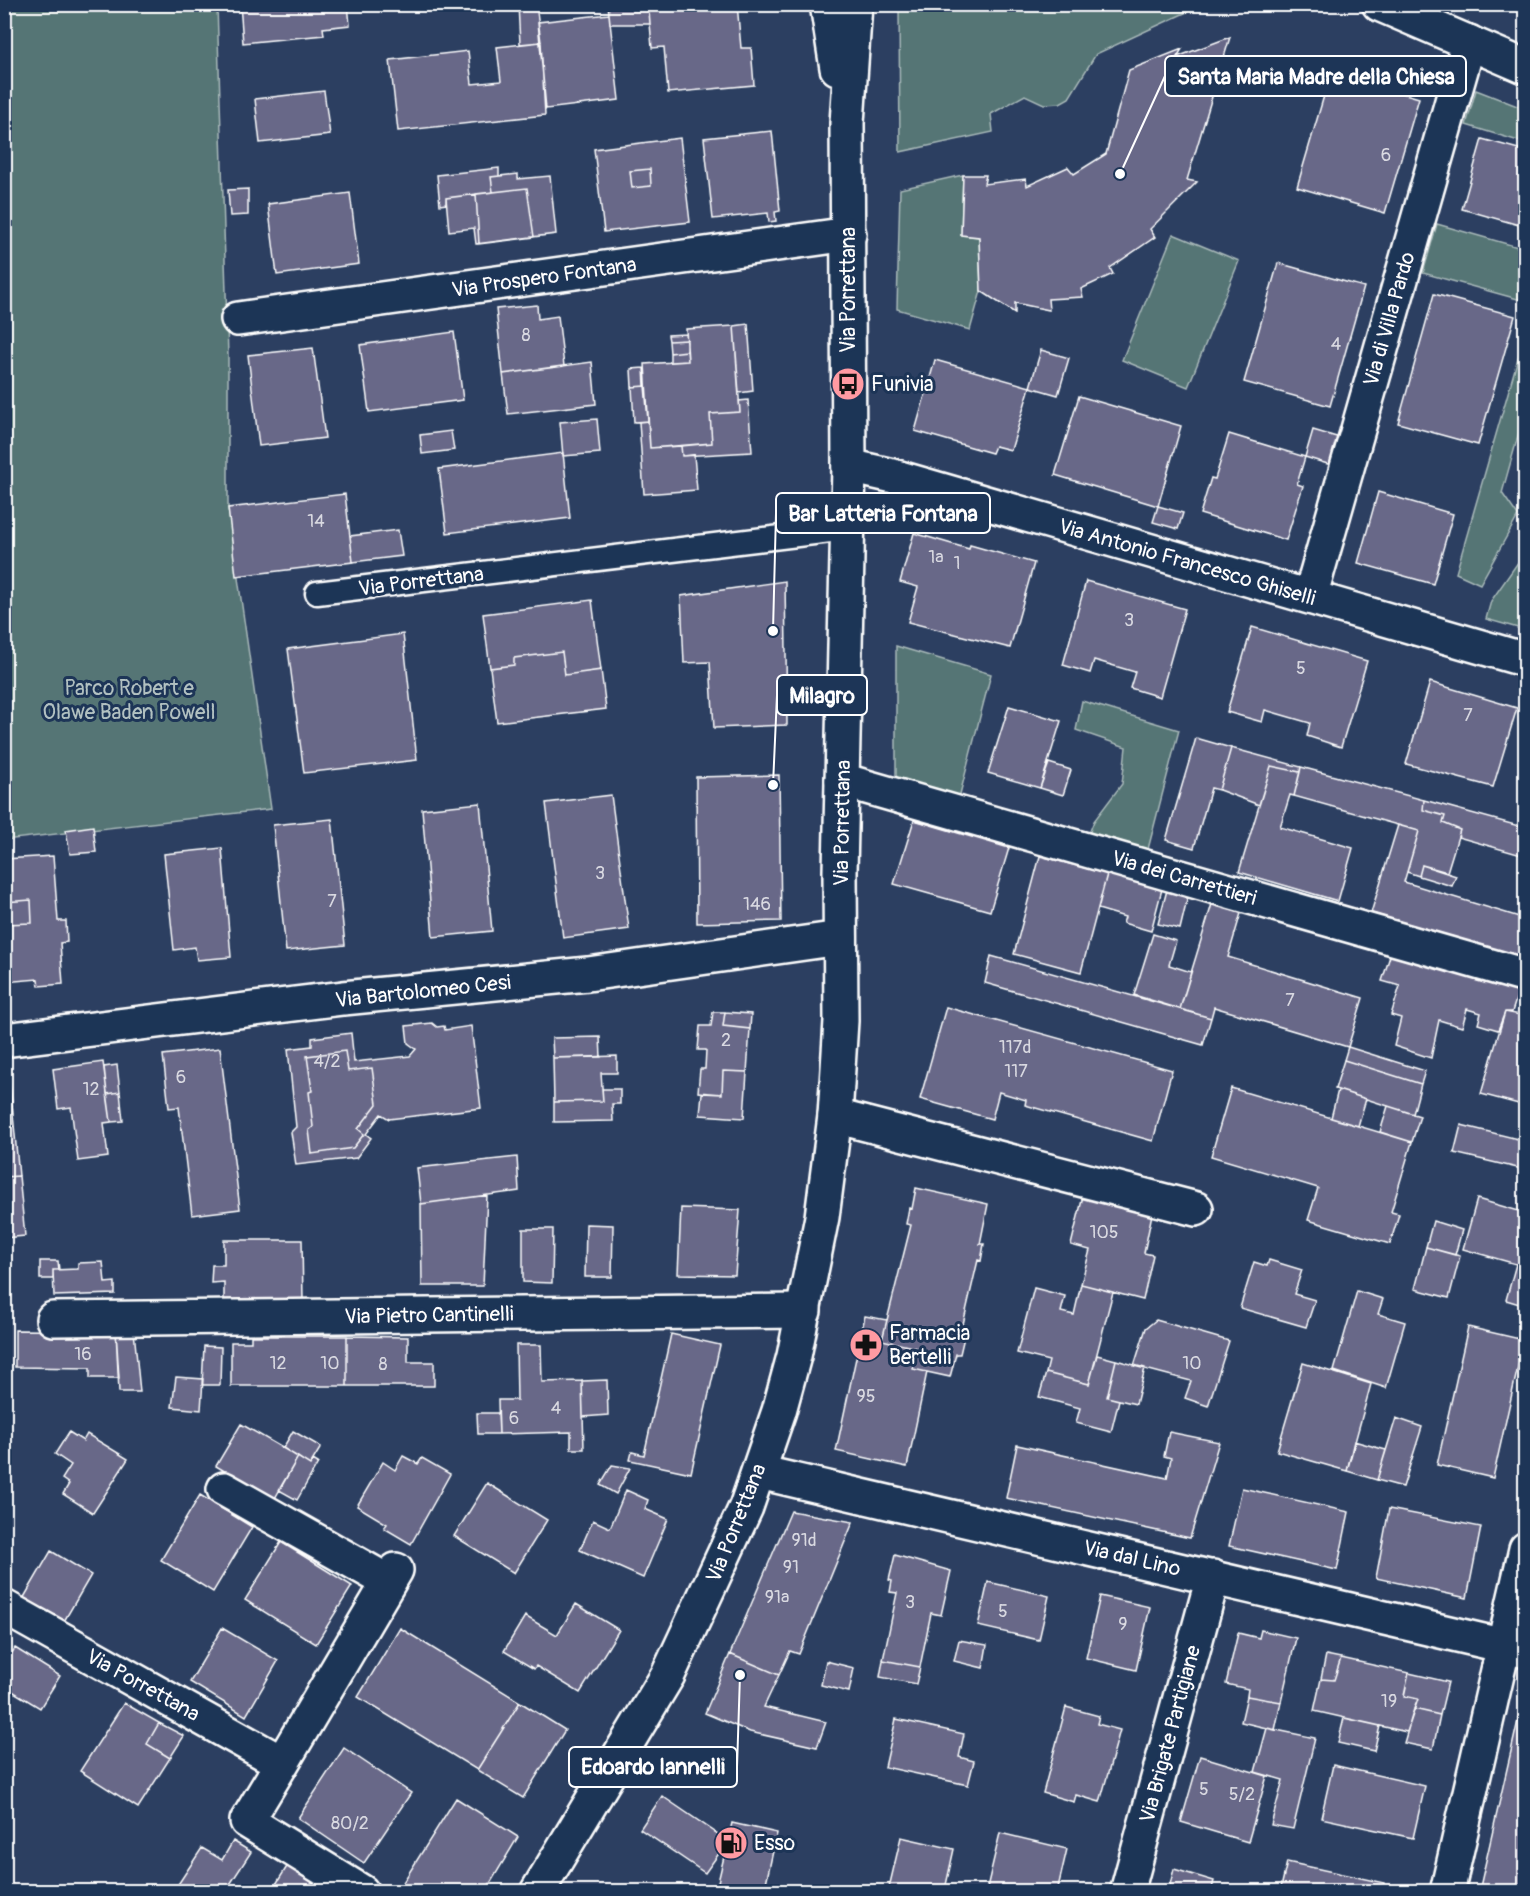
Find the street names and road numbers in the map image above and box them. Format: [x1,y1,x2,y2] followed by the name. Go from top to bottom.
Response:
[835,227,862,353] street label: Via Porrettana
[1357,249,1422,389] street label: Via di Villa Pardo
[450,251,638,304] street label: Via Prospero Fontana
[1055,513,1319,612] street label: Via Antonio Francesco Ghiselli
[357,560,485,603] street label: Via Porrettana
[828,760,857,886] street label: Via Porrettana
[1108,845,1260,912] street label: Via dei Carrettieri
[334,969,512,1014] street label: Via Bartolomeo Cesi
[344,1301,514,1330] street label: Via Pietro Cantinelli
[700,1460,773,1587] street label: Via Porrettana
[1081,1534,1183,1583] street label: Via dal Lino
[1134,1642,1207,1826] street label: Via Brigate Partigiane
[81,1643,204,1728] street label: Via Porrettana

